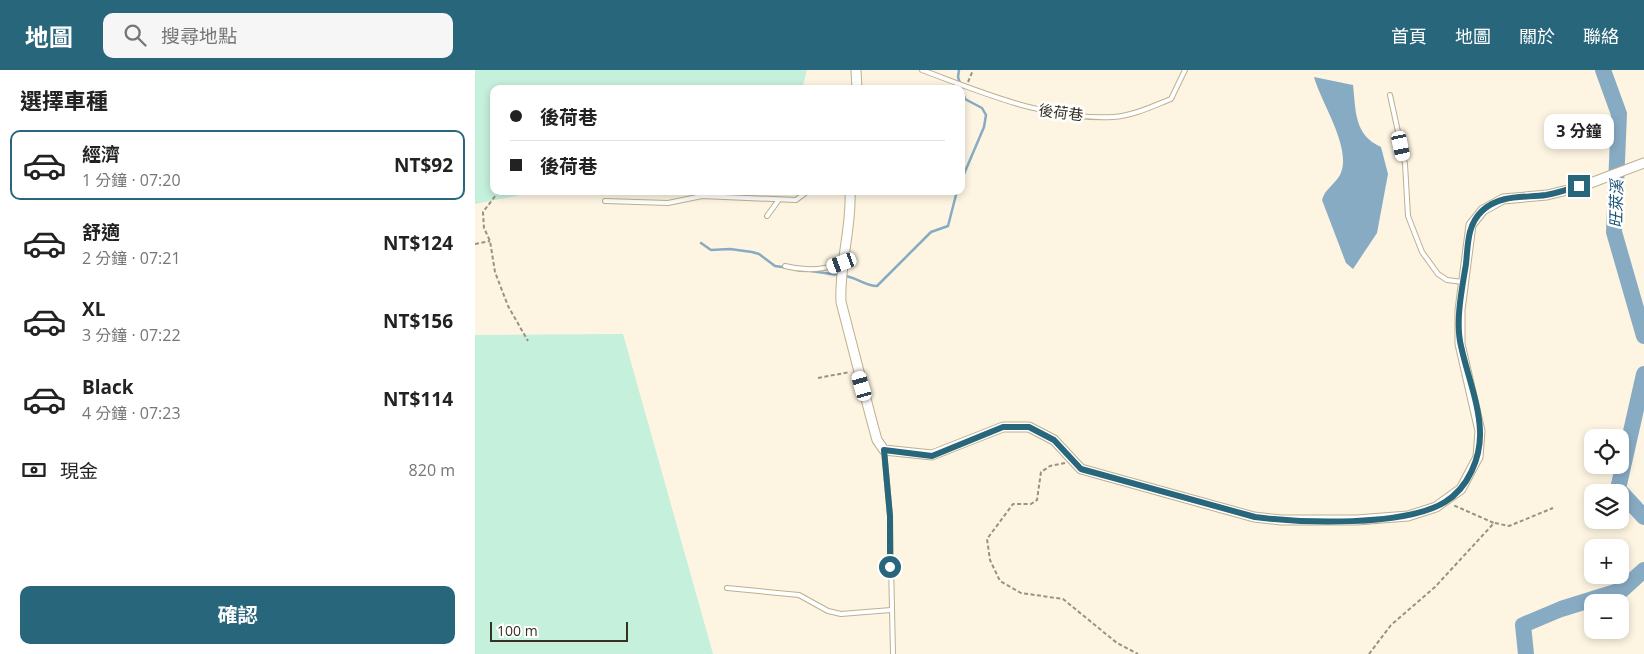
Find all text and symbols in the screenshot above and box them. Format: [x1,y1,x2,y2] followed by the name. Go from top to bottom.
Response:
[103,13,453,58] search box
[25,20,73,53] text: 地圖
[121,21,149,49] icon: search
[161,23,237,49] text: 搜尋地點
[1391,24,1427,48] text: 首頁
[1455,24,1491,48] text: 地圖
[1519,24,1555,48] text: 關於
[1583,24,1619,48] text: 聯絡
[20,85,108,115] text: 選擇車種
[1037,99,1085,125] street label: 後荷巷
[540,104,597,130] text: 後荷巷
[1544,114,1614,148] callout: 3 分鐘
[1556,120,1602,142] text: 3 分鐘
[1390,130,1411,162] car
[82,141,120,167] text: 經濟
[22,143,67,188] icon: car
[394,152,453,178] text: NT$92
[540,153,597,179] text: 後荷巷
[82,169,181,191] text: 1 分鐘 · 07:20
[1568,175,1590,197] route end
[1605,178,1627,228] water label: 旺萊溪
[82,219,120,245] text: 舒適
[22,221,67,266] icon: car
[383,230,453,256] text: NT$124
[82,247,181,269] text: 2 分鐘 · 07:21
[825,251,858,275] car
[82,296,105,322] text: XL
[22,299,67,344] icon: car
[383,308,453,334] text: NT$156
[82,324,181,346] text: 3 分鐘 · 07:22
[850,370,873,402] car
[82,374,134,400] text: Black
[22,377,67,422] icon: car
[383,386,453,412] text: NT$114
[82,402,181,424] text: 4 分鐘 · 07:23
[1584,429,1629,639] map controls
[1584,429,1629,474] button: locate
[20,456,48,484] icon: cash
[60,458,98,484] text: 現金
[409,459,455,481] text: 820 m
[1584,484,1629,529] button: layers
[1584,539,1629,584] button: +
[879,556,901,578] route start
[20,586,455,644] button: 確認
[1584,594,1629,639] button: −
[490,619,627,642] scale bar
[497,621,538,640] text: 100 m

